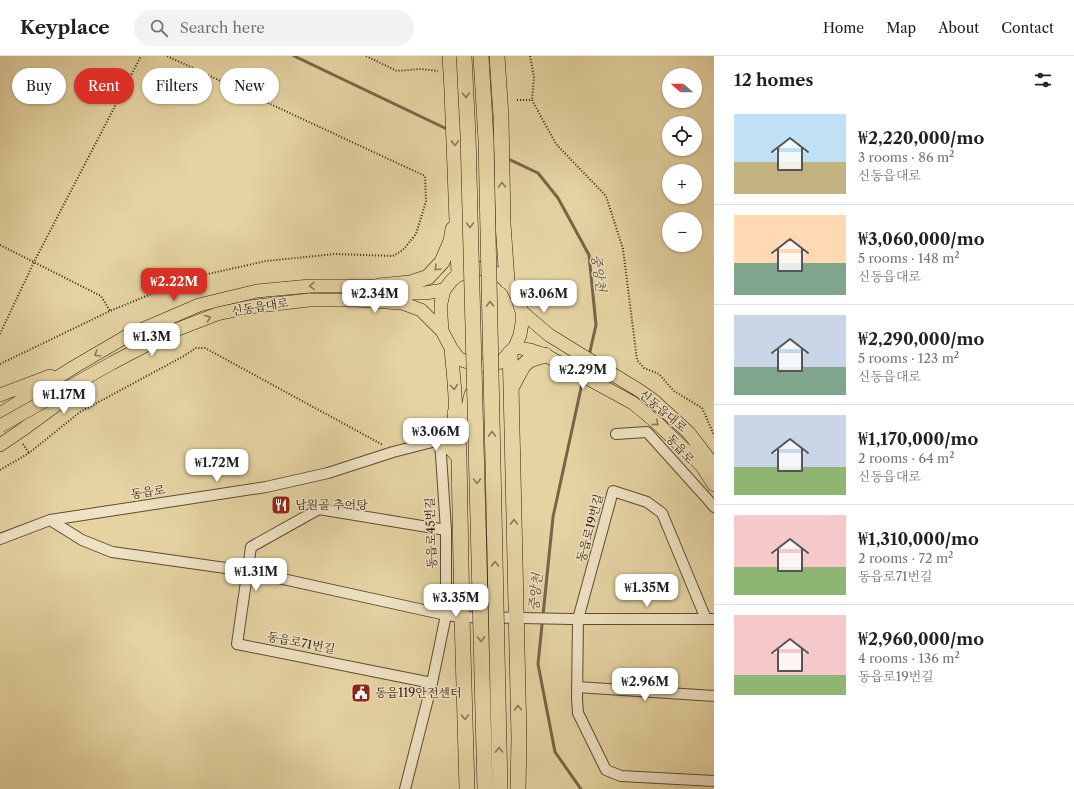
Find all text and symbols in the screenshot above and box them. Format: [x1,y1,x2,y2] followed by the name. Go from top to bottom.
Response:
[134,10,414,46] search box
[20,16,110,39] text: Keyplace
[148,17,170,39] icon: search
[180,18,265,37] text: Search here
[823,19,864,37] text: Home
[886,19,916,37] text: Map
[938,19,979,37] text: About
[1001,19,1054,37] text: Contact
[12,68,66,104] chip: Buy
[74,68,134,104] chip: Rent
[142,68,212,104] chip: Filters
[220,68,279,104] chip: New
[662,68,702,108] north arrow
[662,68,702,252] map controls
[1032,69,1054,91] icon: filters
[734,70,813,90] text: 12 homes
[462,92,470,98] one-way arrow
[662,116,702,156] button: locate
[858,128,984,148] text: ₩2,220,000/mo
[766,130,814,178] icon: home
[450,140,459,146] one-way arrow
[858,149,954,165] text: 3 rooms · 86 m²
[662,164,702,204] button: +
[858,167,921,183] text: 신동읍대로
[498,182,506,188] one-way arrow
[662,212,702,252] button: −
[466,222,474,228] one-way arrow
[858,229,984,249] text: ₩3,060,000/mo
[766,231,814,279] icon: home
[858,250,960,266] text: 5 rooms · 148 m²
[588,253,610,294] water label: 중앙천
[435,263,442,270] one-way arrow
[141,268,207,302] pin: ₩2.22M
[858,268,921,284] text: 신동읍대로
[150,273,198,289] text: ₩2.22M
[342,280,408,314] pin: ₩2.34M
[511,280,577,314] pin: ₩3.06M
[309,282,315,291] one-way arrow
[351,285,399,301] text: ₩2.34M
[520,285,568,301] text: ₩3.06M
[230,295,290,318] street label: 신동읍대로
[485,301,494,307] one-way arrow
[205,314,212,322] one-way arrow
[124,323,180,357] pin: ₩1.3M
[133,328,171,344] text: ₩1.3M
[858,329,984,349] text: ₩2,290,000/mo
[766,331,814,379] icon: home
[94,349,101,356] one-way arrow
[858,350,959,366] text: 5 rooms · 123 m²
[550,356,616,390] pin: ₩2.29M
[559,361,607,377] text: ₩2.29M
[858,368,921,384] text: 신동읍대로
[31,381,97,415] pin: ₩1.17M
[450,384,459,390] one-way arrow
[42,386,86,402] text: ₩1.17M
[636,386,691,435] street label: 신동읍대로
[403,418,469,452] pin: ₩3.06M
[651,418,659,425] one-way arrow
[412,423,460,439] text: ₩3.06M
[858,429,978,449] text: ₩1,170,000/mo
[488,431,496,437] one-way arrow
[663,431,698,467] street label: 동읍로
[766,431,814,479] icon: home
[184,449,250,483] pin: ₩1.72M
[858,450,955,466] text: 2 rooms · 64 m²
[194,454,240,470] text: ₩1.72M
[858,468,921,484] text: 신동읍대로
[473,478,481,484] one-way arrow
[130,482,167,501] street label: 동읍로
[573,492,606,564] street label: 동읍로19번길
[270,494,292,516] restaurant icon: 남원골 추어탕
[295,497,368,512] place label: 남원골 추어탕
[422,497,439,569] street label: 동읍로45번길
[510,519,518,525] one-way arrow
[858,529,979,549] text: ₩1,310,000/mo
[766,531,814,579] icon: home
[858,550,953,566] text: 2 rooms · 72 m²
[223,558,289,592] pin: ₩1.31M
[491,561,499,567] one-way arrow
[234,563,278,579] text: ₩1.31M
[858,568,933,584] text: 동읍로71번길
[525,571,545,612] water label: 중앙천
[614,574,680,608] pin: ₩1.35M
[624,579,670,595] text: ₩1.35M
[423,584,489,618] pin: ₩3.35M
[433,589,479,605] text: ₩3.35M
[266,629,336,656] street label: 동읍로71번길
[858,629,984,649] text: ₩2,960,000/mo
[766,631,814,679] icon: home
[477,636,485,642] one-way arrow
[858,650,960,666] text: 4 rooms · 136 m²
[612,668,678,702] pin: ₩2.96M
[858,668,934,684] text: 동읍로19번길
[621,673,669,689] text: ₩2.96M
[350,682,372,704] public building icon: 동읍119안전센터
[375,685,462,700] place label: 동읍119안전센터
[514,705,522,711] one-way arrow
[461,714,469,720] one-way arrow
[495,747,503,753] one-way arrow

